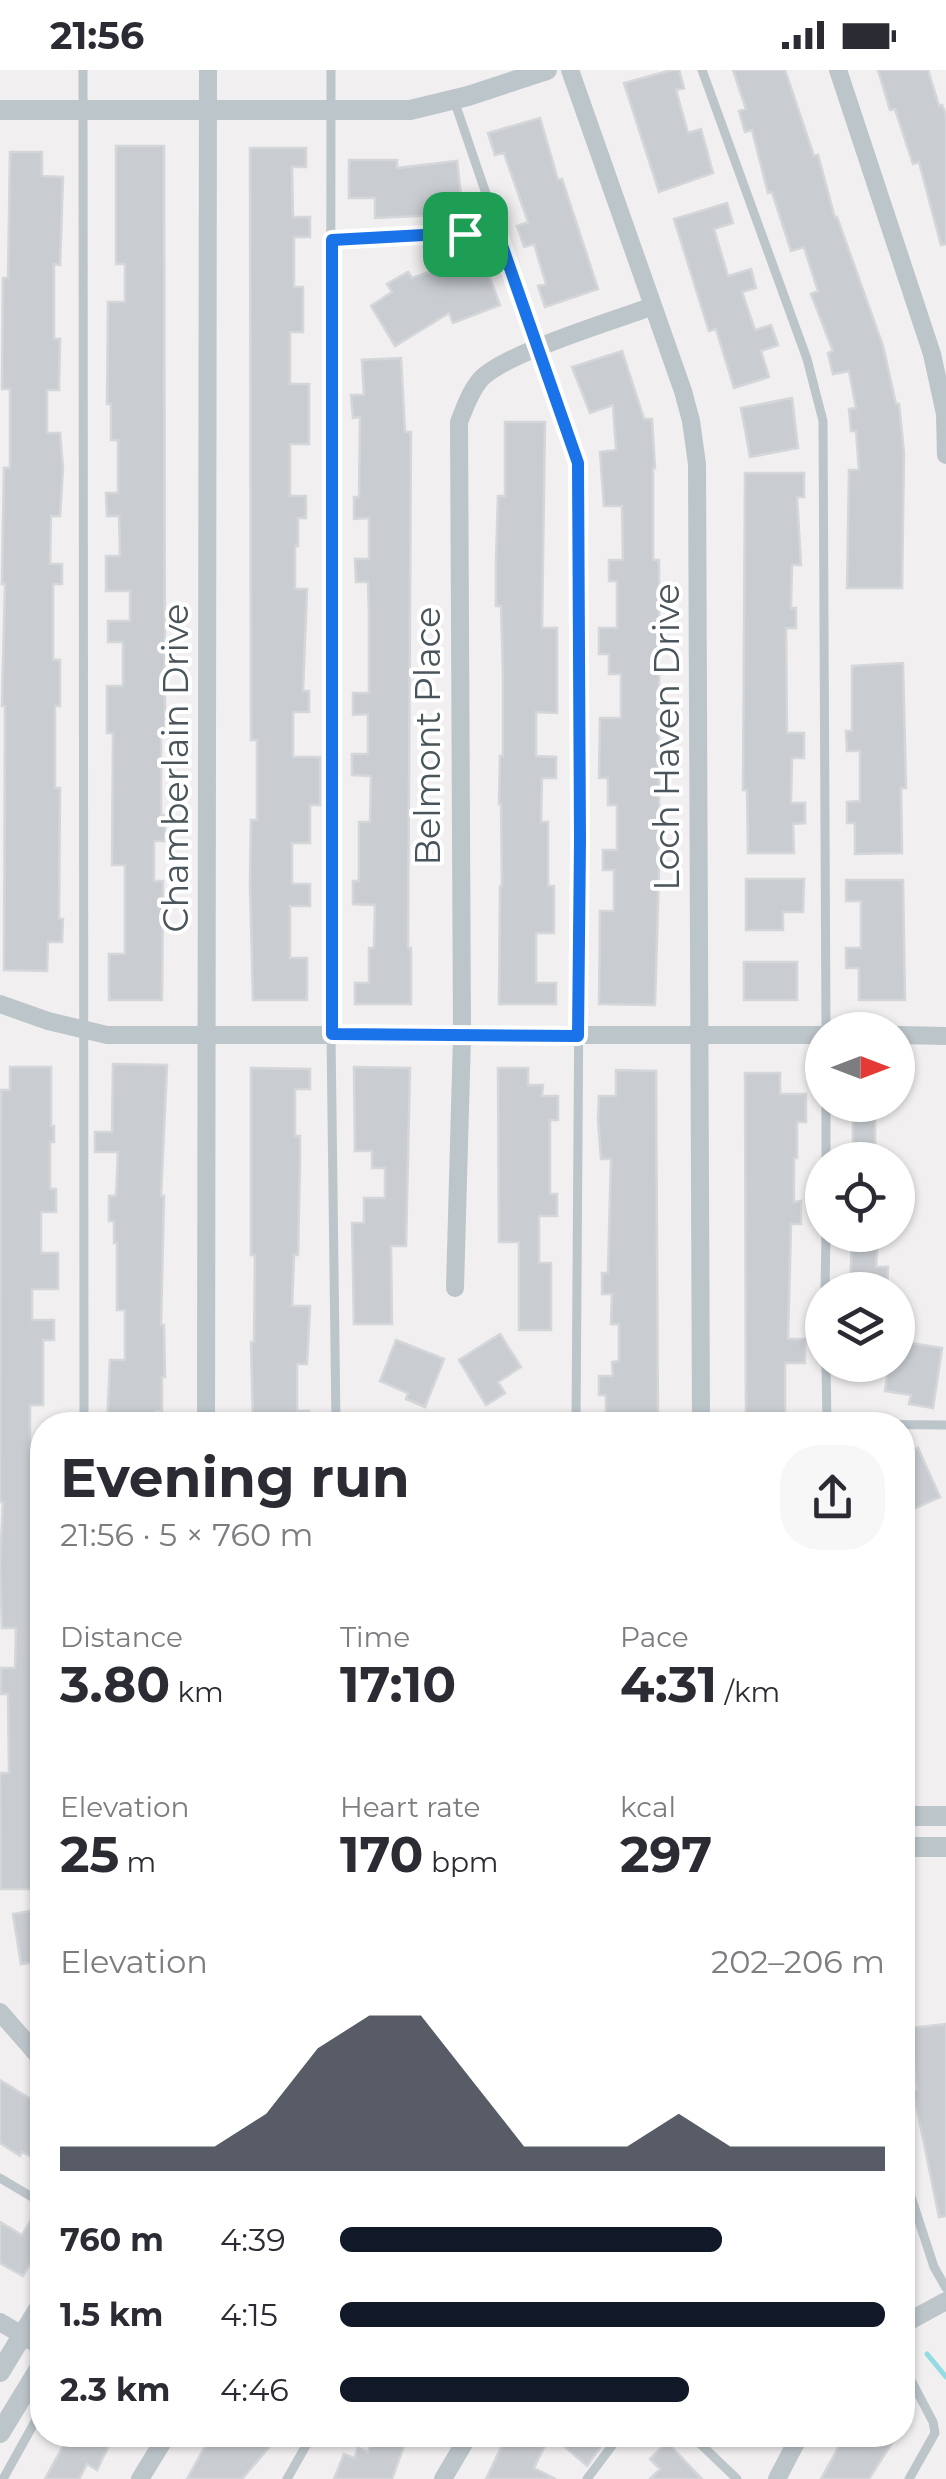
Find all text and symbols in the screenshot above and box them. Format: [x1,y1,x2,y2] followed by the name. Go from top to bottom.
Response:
[50,12,144,59] text: 21:56
[423,192,508,277] pin
[438,207,493,262] icon: arrive
[645,583,688,891] street label: Loch Haven Drive
[154,604,197,932] street label: Chamberlain Drive
[406,607,449,865] street label: Belmont Place
[805,1012,915,1122] north arrow
[805,1012,915,1382] map controls
[805,1142,915,1252] button: locate
[805,1272,915,1382] button: layers
[60,1444,410,1511] text: Evening run
[780,1445,885,1550] button: share
[60,1515,313,1554] text: 21:56 · 5 × 760 m
[60,1620,183,1654] text: Distance
[340,1620,410,1654] text: Time
[620,1620,689,1654] text: Pace
[60,1654,170,1715] text: 3.80
[340,1654,456,1715] text: 17:10
[620,1654,717,1715] text: 4:31
[170,1675,224,1709] text: km
[717,1675,780,1709] text: /km
[60,1790,189,1824] text: Elevation
[340,1790,481,1824] text: Heart rate
[620,1790,676,1824] text: kcal
[60,1824,119,1885] text: 25
[340,1824,424,1885] text: 170
[620,1824,712,1885] text: 297
[119,1845,156,1879] text: m
[424,1845,499,1879] text: bpm
[60,1942,208,1981] text: Elevation
[711,1942,885,1981] text: 202–206 m
[60,2220,164,2259] text: 760 m
[220,2220,286,2259] text: 4:39
[60,2295,163,2334] text: 1.5 km
[220,2295,278,2334] text: 4:15
[60,2370,170,2409] text: 2.3 km
[220,2370,289,2409] text: 4:46

